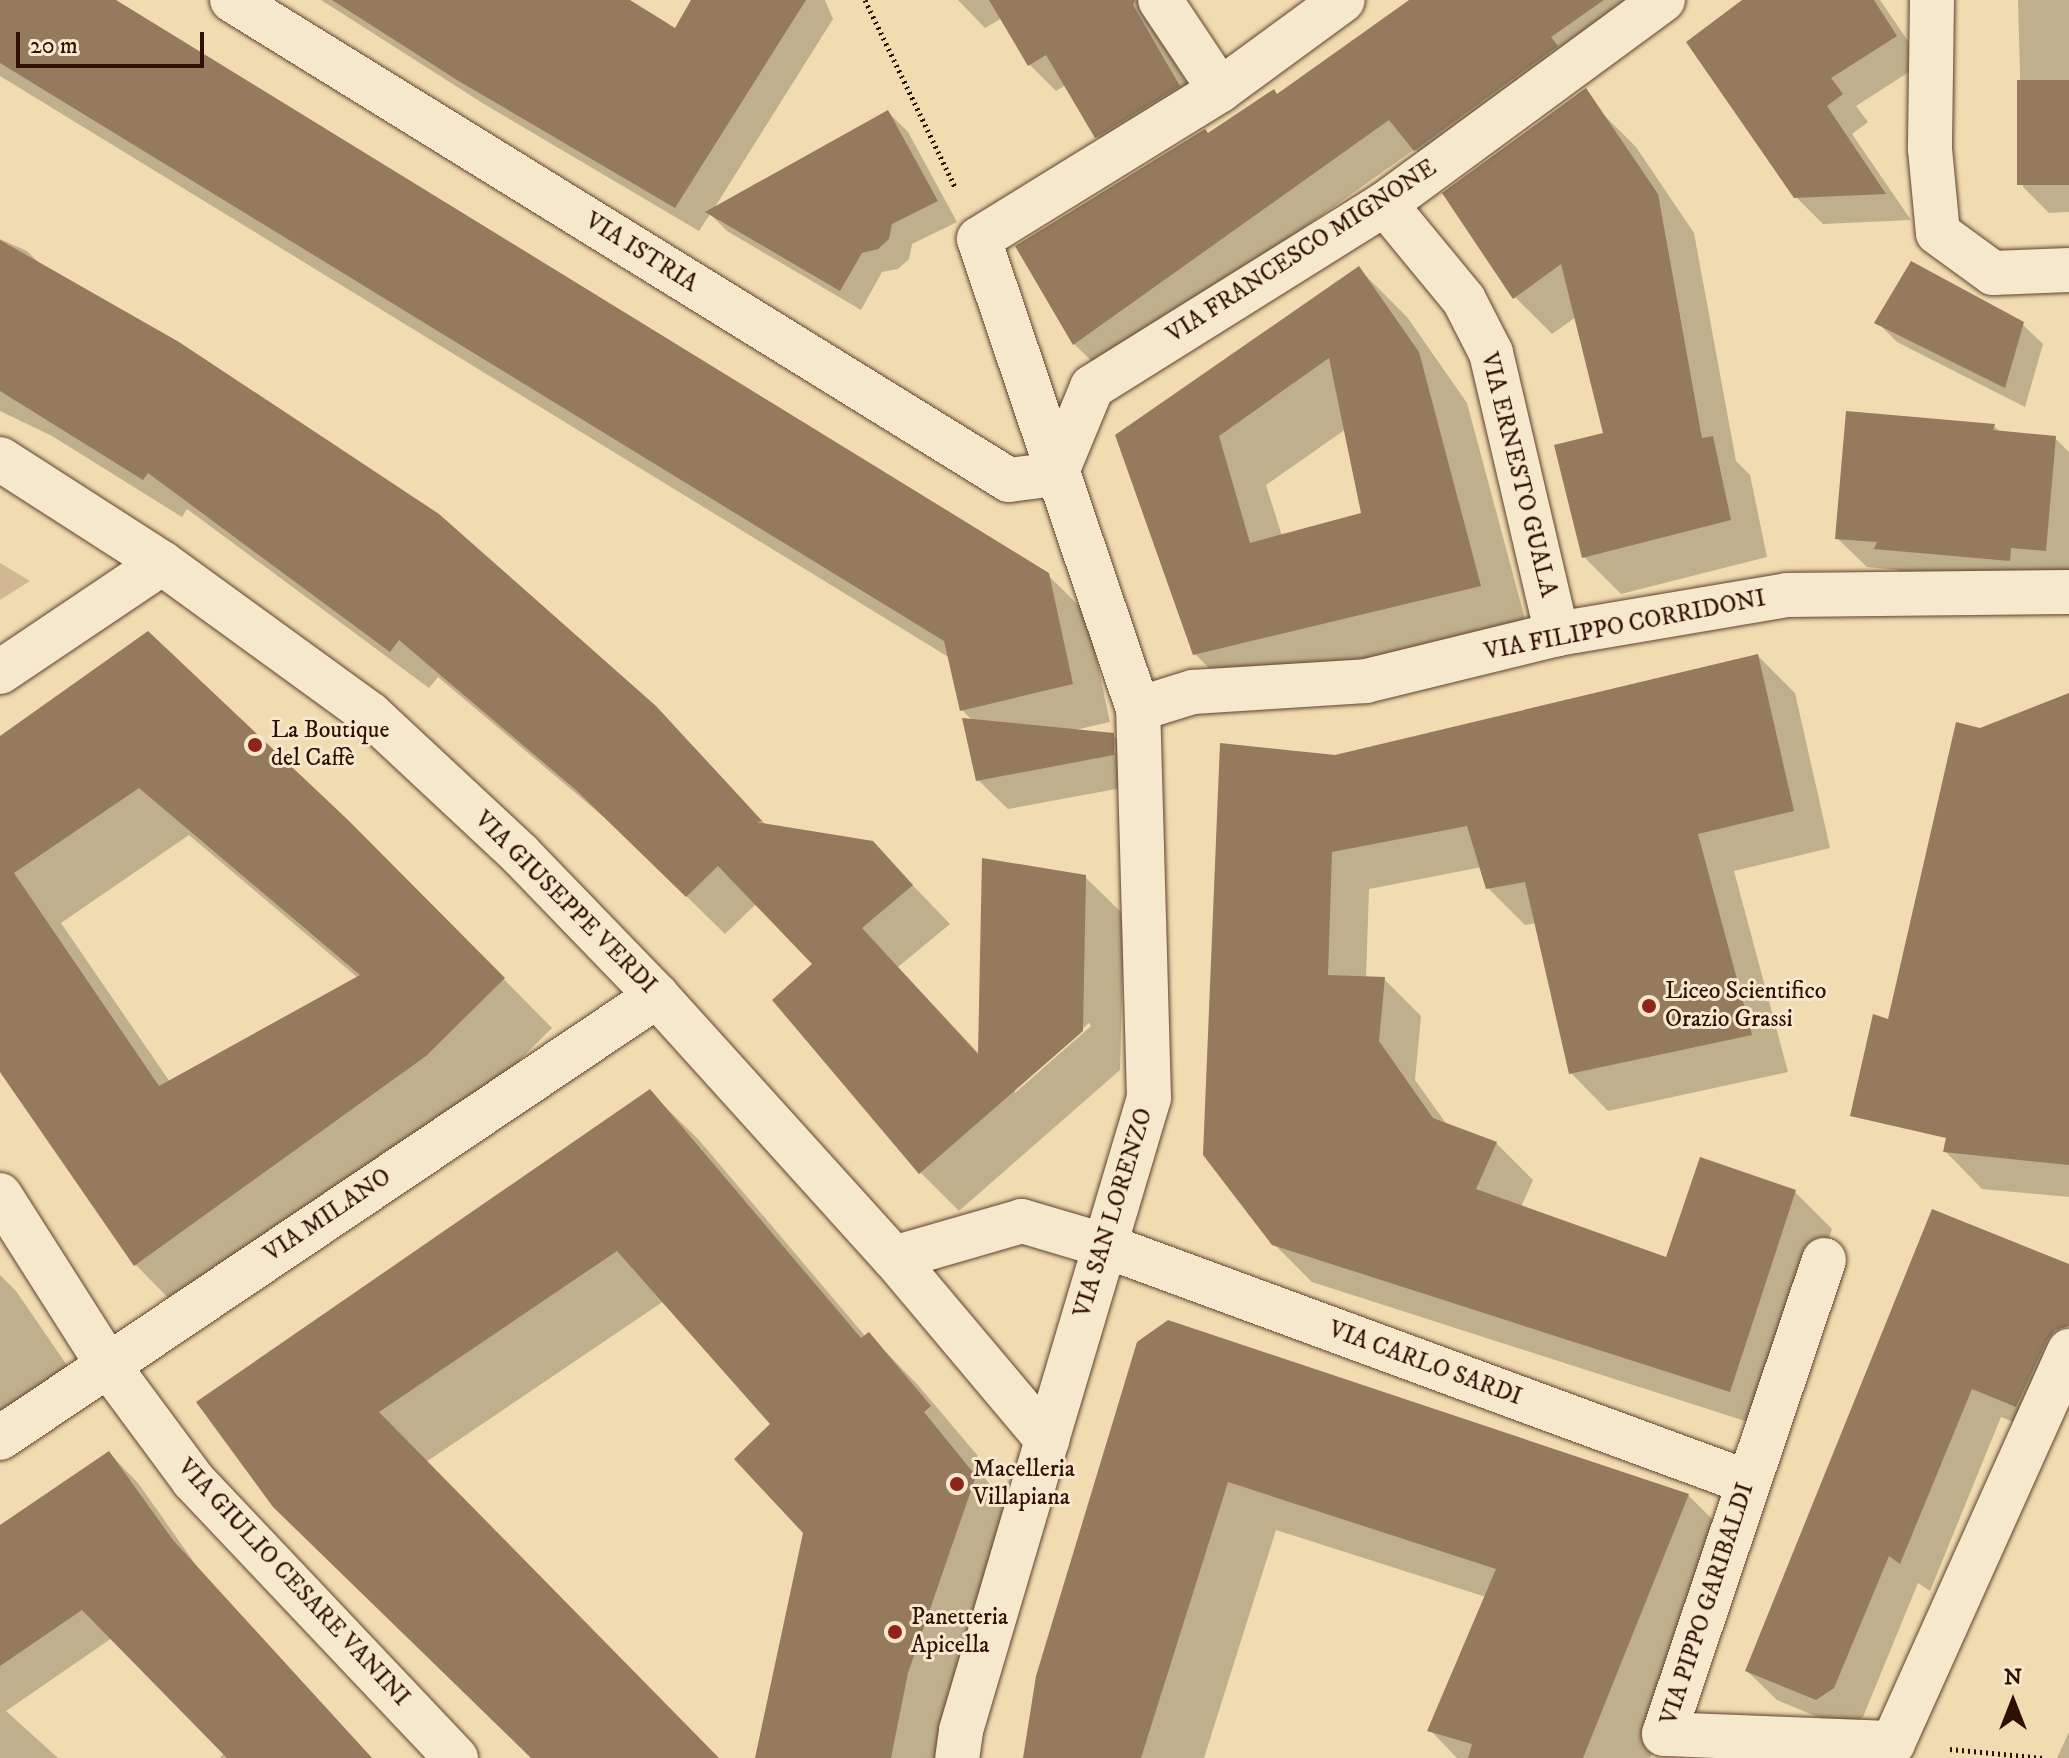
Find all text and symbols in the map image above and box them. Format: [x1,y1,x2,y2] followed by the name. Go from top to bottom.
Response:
[20,16,208,66] scale bar
[30,31,78,61] text: 20 m
[1162,154,1442,350] street label: VIA FRANCESCO MIGNONE
[579,207,703,299] street label: VIA ISTRIA
[1474,350,1562,600] street label: VIA ERNESTO GUALA
[1482,585,1768,667] street label: VIA FILIPPO CORRIDONI
[271,717,389,773] place label: La Boutique del Caffè
[246,736,264,754] marker: La Boutique del Caffè
[468,806,662,1000] street label: VIA GIUSEPPE VERDI
[1665,978,1826,1034] place label: Liceo Scientifico Orazio Grassi
[1640,997,1658,1015] marker: Liceo Scientifico Orazio Grassi
[1068,1105,1160,1321] street label: VIA SAN LORENZO
[259,1163,397,1269] street label: VIA MILANO
[1324,1316,1526,1412] street label: VIA CARLO SARDI
[171,1453,415,1713] street label: VIA GIULIO CESARE VANINI
[973,1456,1075,1512] place label: Macelleria Villapiana
[948,1475,966,1493] marker: Macelleria Villapiana
[1655,1479,1761,1729] street label: VIA PIPPO GARIBALDI
[911,1604,1008,1660] place label: Panetteria Apicella
[886,1623,904,1641] marker: Panetteria Apicella
[1973,1662,2053,1742] north arrow
[2004,1664,2022,1691] text: N

